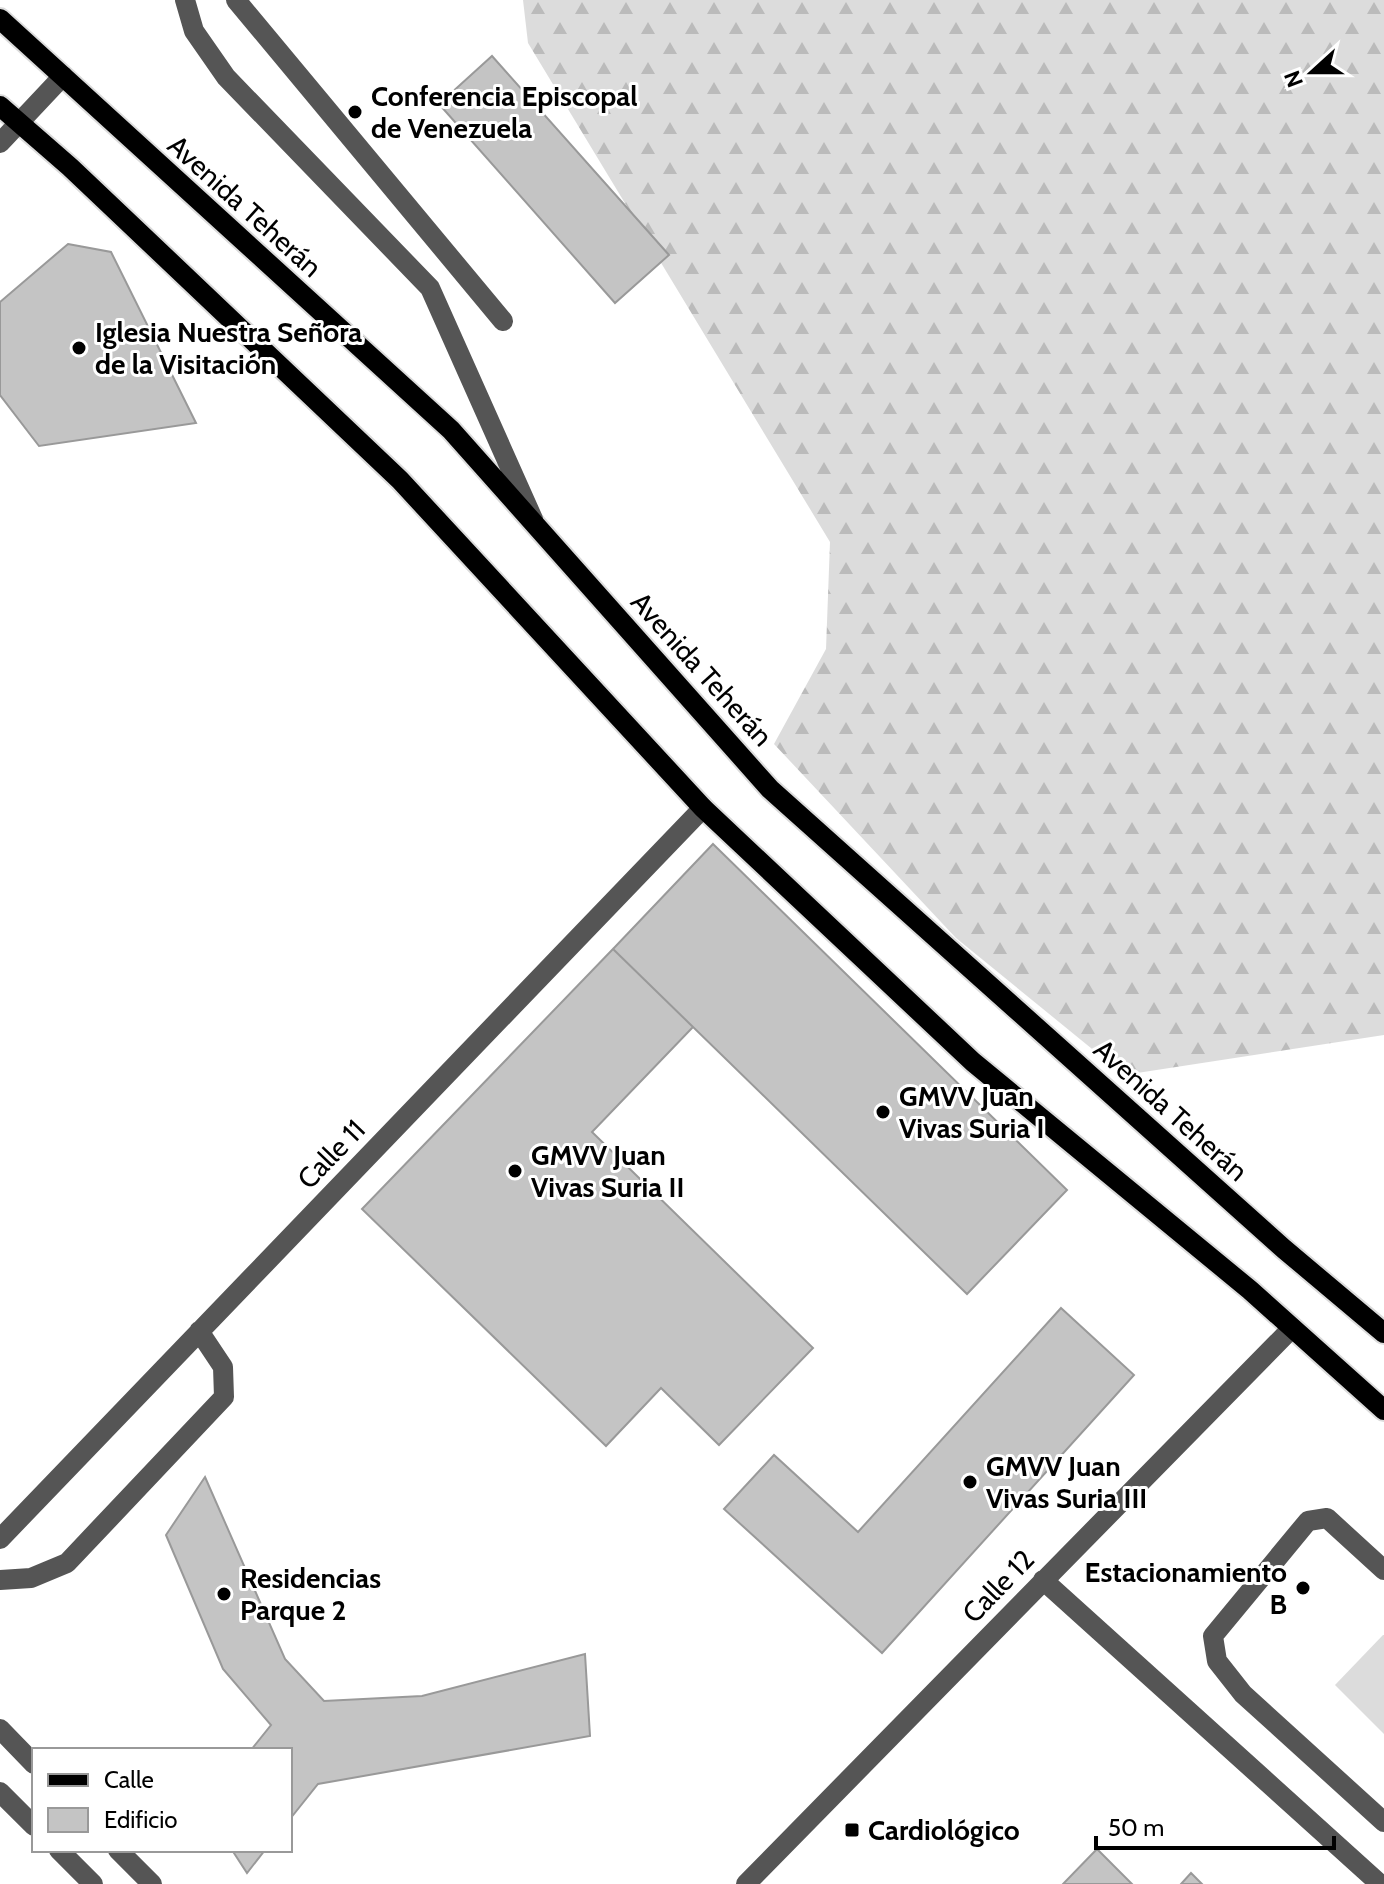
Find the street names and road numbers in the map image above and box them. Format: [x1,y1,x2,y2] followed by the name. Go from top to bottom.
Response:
[161,128,329,284] street label: Avenida Teherán
[624,585,780,753] street label: Avenida Teherán
[1087,1032,1255,1188] street label: Avenida Teherán
[290,1112,372,1196] street label: Calle 11
[955,1542,1041,1630] street label: Calle 12

